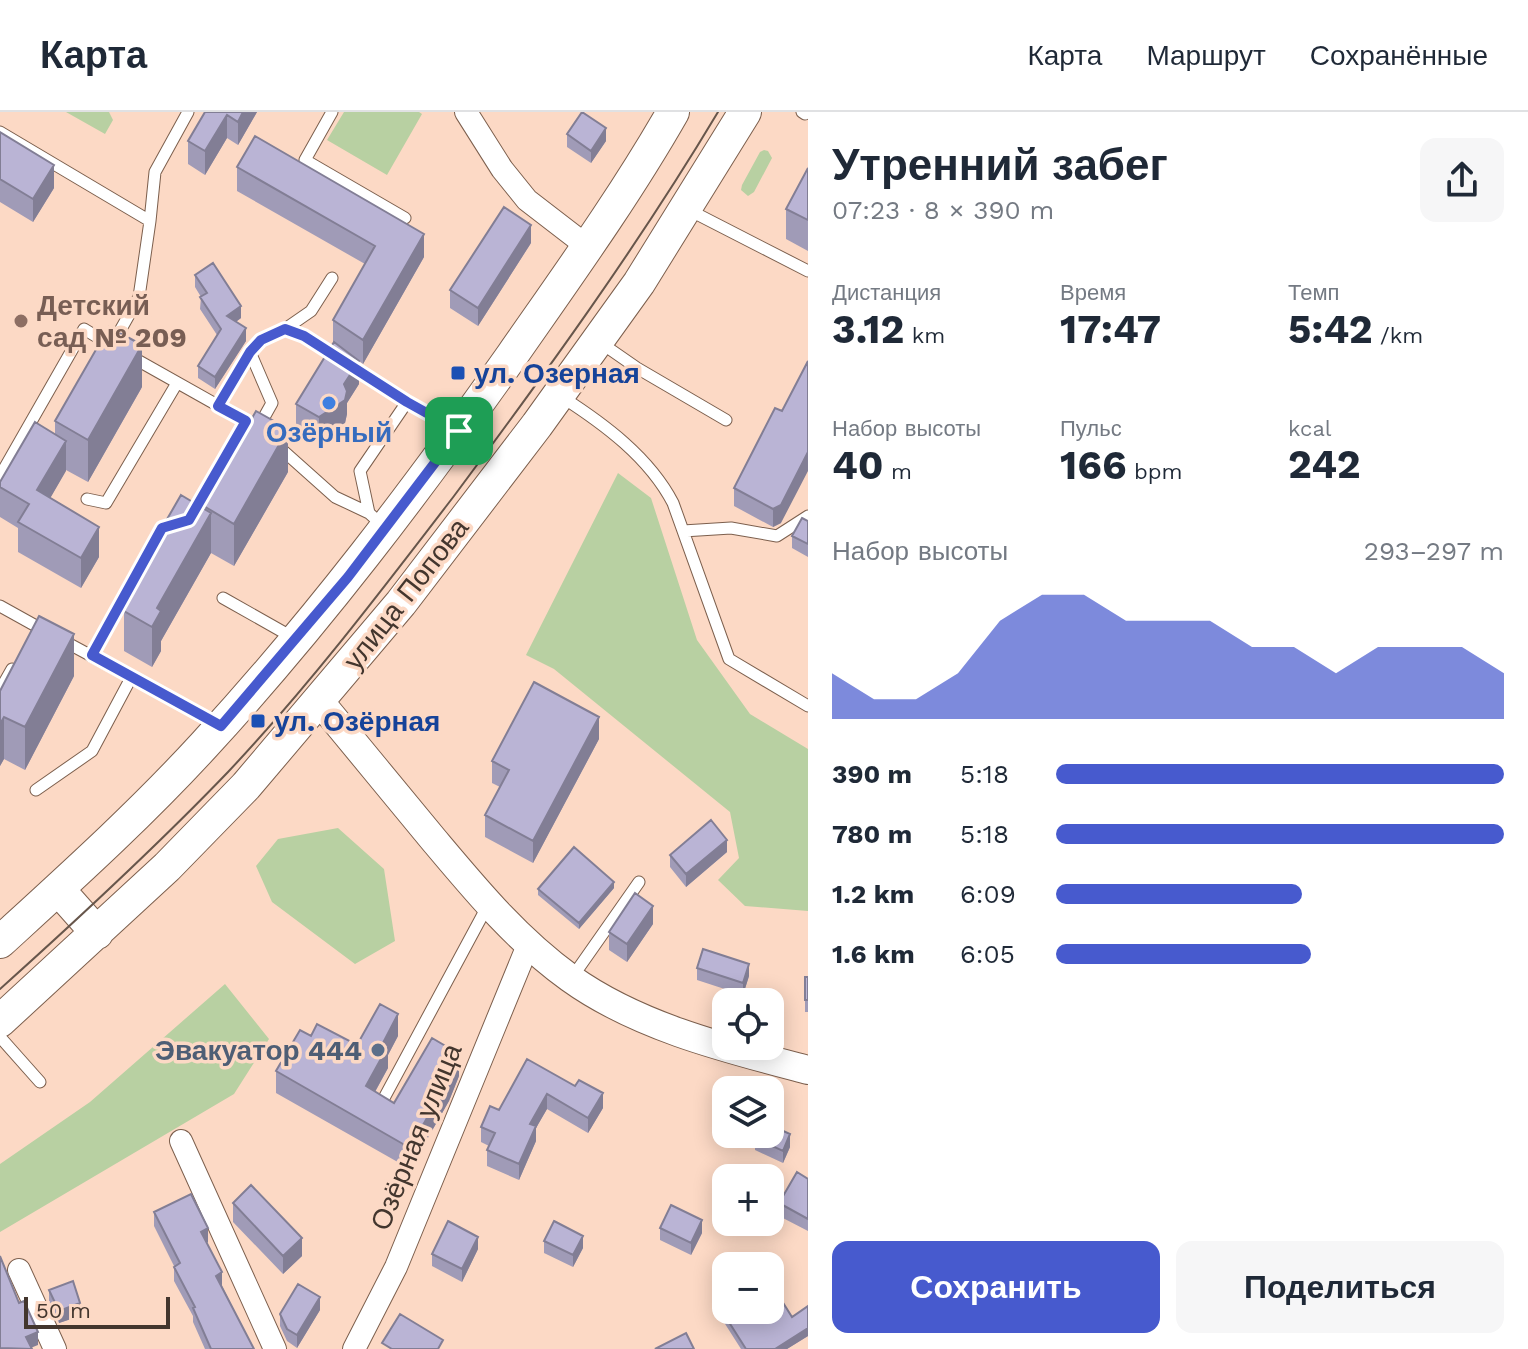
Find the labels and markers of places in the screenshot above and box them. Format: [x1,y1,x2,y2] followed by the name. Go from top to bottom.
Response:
[37,289,187,354] place label: Детский сад № 209
[12,312,30,330] marker: Детский сад № 209
[474,357,640,390] place label: ул. Озерная
[449,364,467,382] marker: ул. Озерная
[320,394,338,412] marker: Озёрный
[425,397,493,465] pin
[266,416,392,449] place label: Озёрный
[274,705,440,738] place label: ул. Озёрная
[249,712,267,730] marker: ул. Озёрная
[155,1034,362,1067] place label: Эвакуатор 444
[369,1041,387,1059] marker: Эвакуатор 444

